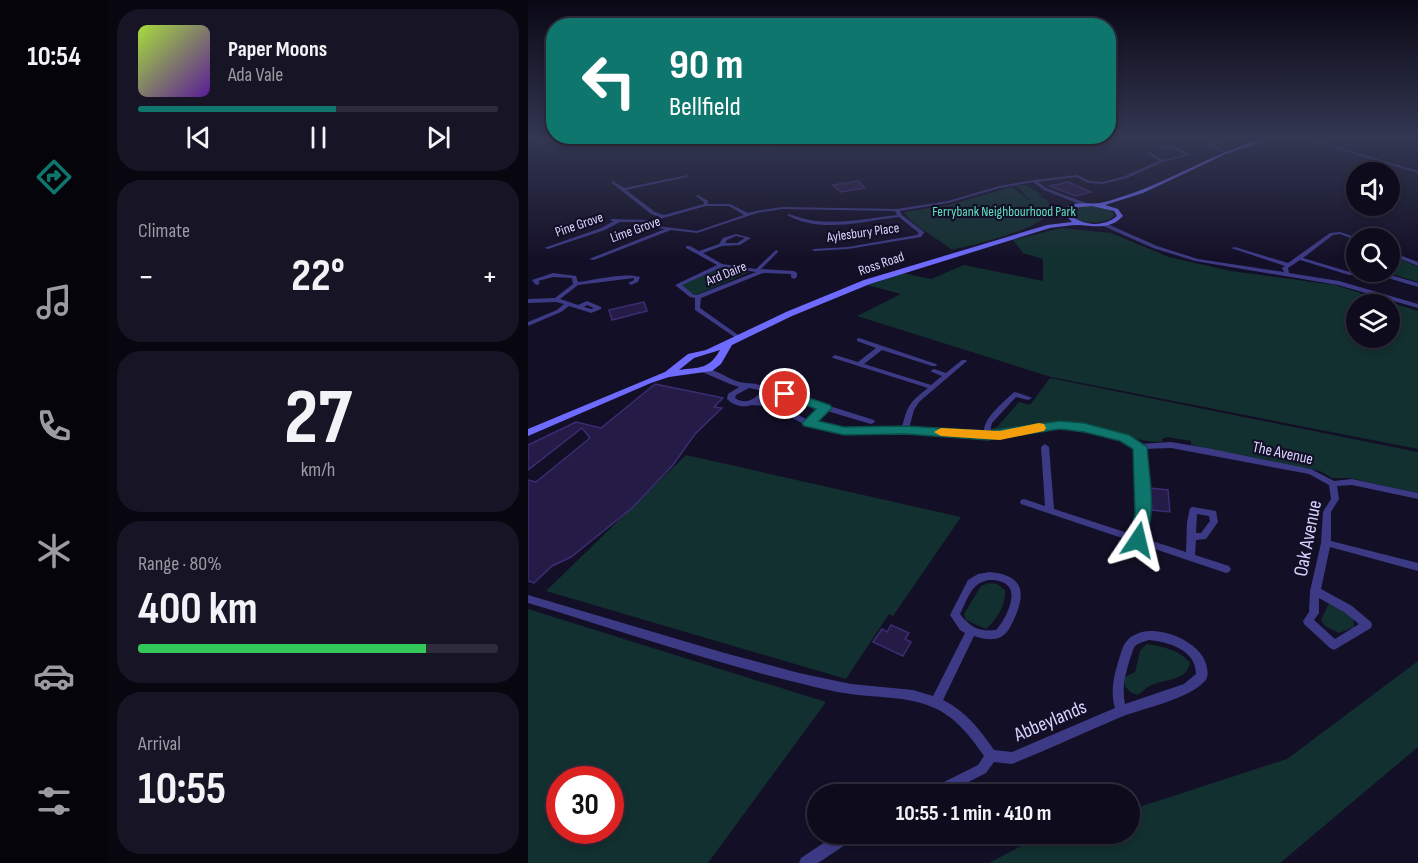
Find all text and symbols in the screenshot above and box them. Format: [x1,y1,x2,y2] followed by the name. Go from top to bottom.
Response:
[228,36,327,63] text: Paper Moons
[669,40,743,91] text: 90 m
[27,41,81,73] text: 10:54
[570,42,648,120] icon: left
[228,63,283,87] text: Ada Vale
[669,91,741,123] text: Bellfield
[182,121,215,154] icon: previous
[302,121,335,154] icon: pause
[422,121,455,154] icon: next
[33,156,75,198] icon: directions
[1346,162,1400,348] map controls
[1346,162,1400,216] button: sound
[932,203,1076,220] park label: Ferrybank Neighbourhood Park
[553,208,605,241] street label: Pine Grove
[608,213,663,246] street label: Lime Grove
[138,219,190,243] text: Climate
[825,219,900,246] street label: Aylesbury Place
[1346,228,1400,282] button: search
[856,248,907,279] street label: Ross Road
[291,249,345,304] text: 22°
[138,257,154,297] text: −
[482,257,498,297] text: +
[702,258,749,290] street label: Ard Daire
[33,281,75,323] icon: music
[1346,294,1400,348] button: layers
[759,368,810,419] pin
[284,372,352,465] text: 27
[768,377,801,410] icon: arrive
[33,405,75,447] icon: phone
[1251,438,1315,469] street label: The Avenue
[301,458,335,482] text: km/h
[1289,498,1327,578] street label: Oak Avenue
[1106,508,1170,572] position arrow
[33,530,75,572] icon: climate
[138,552,222,576] text: Range · 80%
[138,582,258,637] text: 400 km
[33,655,75,697] icon: car
[1010,695,1090,747] street label: Abbeylands
[138,732,181,756] text: Arrival
[138,762,226,817] text: 10:55
[546,766,624,844] speed limit sign: 30
[33,780,75,822] icon: filters
[896,800,1051,827] text: 10:55 · 1 min · 410 m

